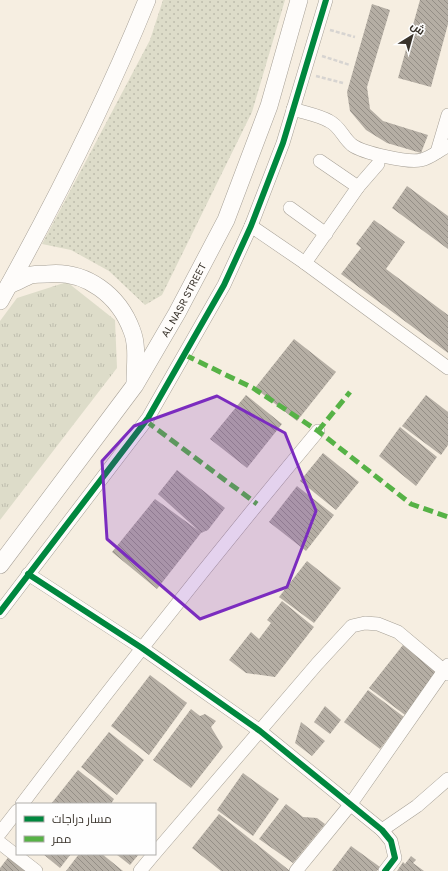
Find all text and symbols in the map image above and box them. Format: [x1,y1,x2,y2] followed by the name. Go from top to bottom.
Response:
[392,16,432,56] north arrow
[408,18,428,38] text: ش
[158,261,208,339] street label: AL NASR STREET
[16,803,156,855] legend
[52,811,112,826] text: مسار دراجات
[51,831,71,846] text: ممر

